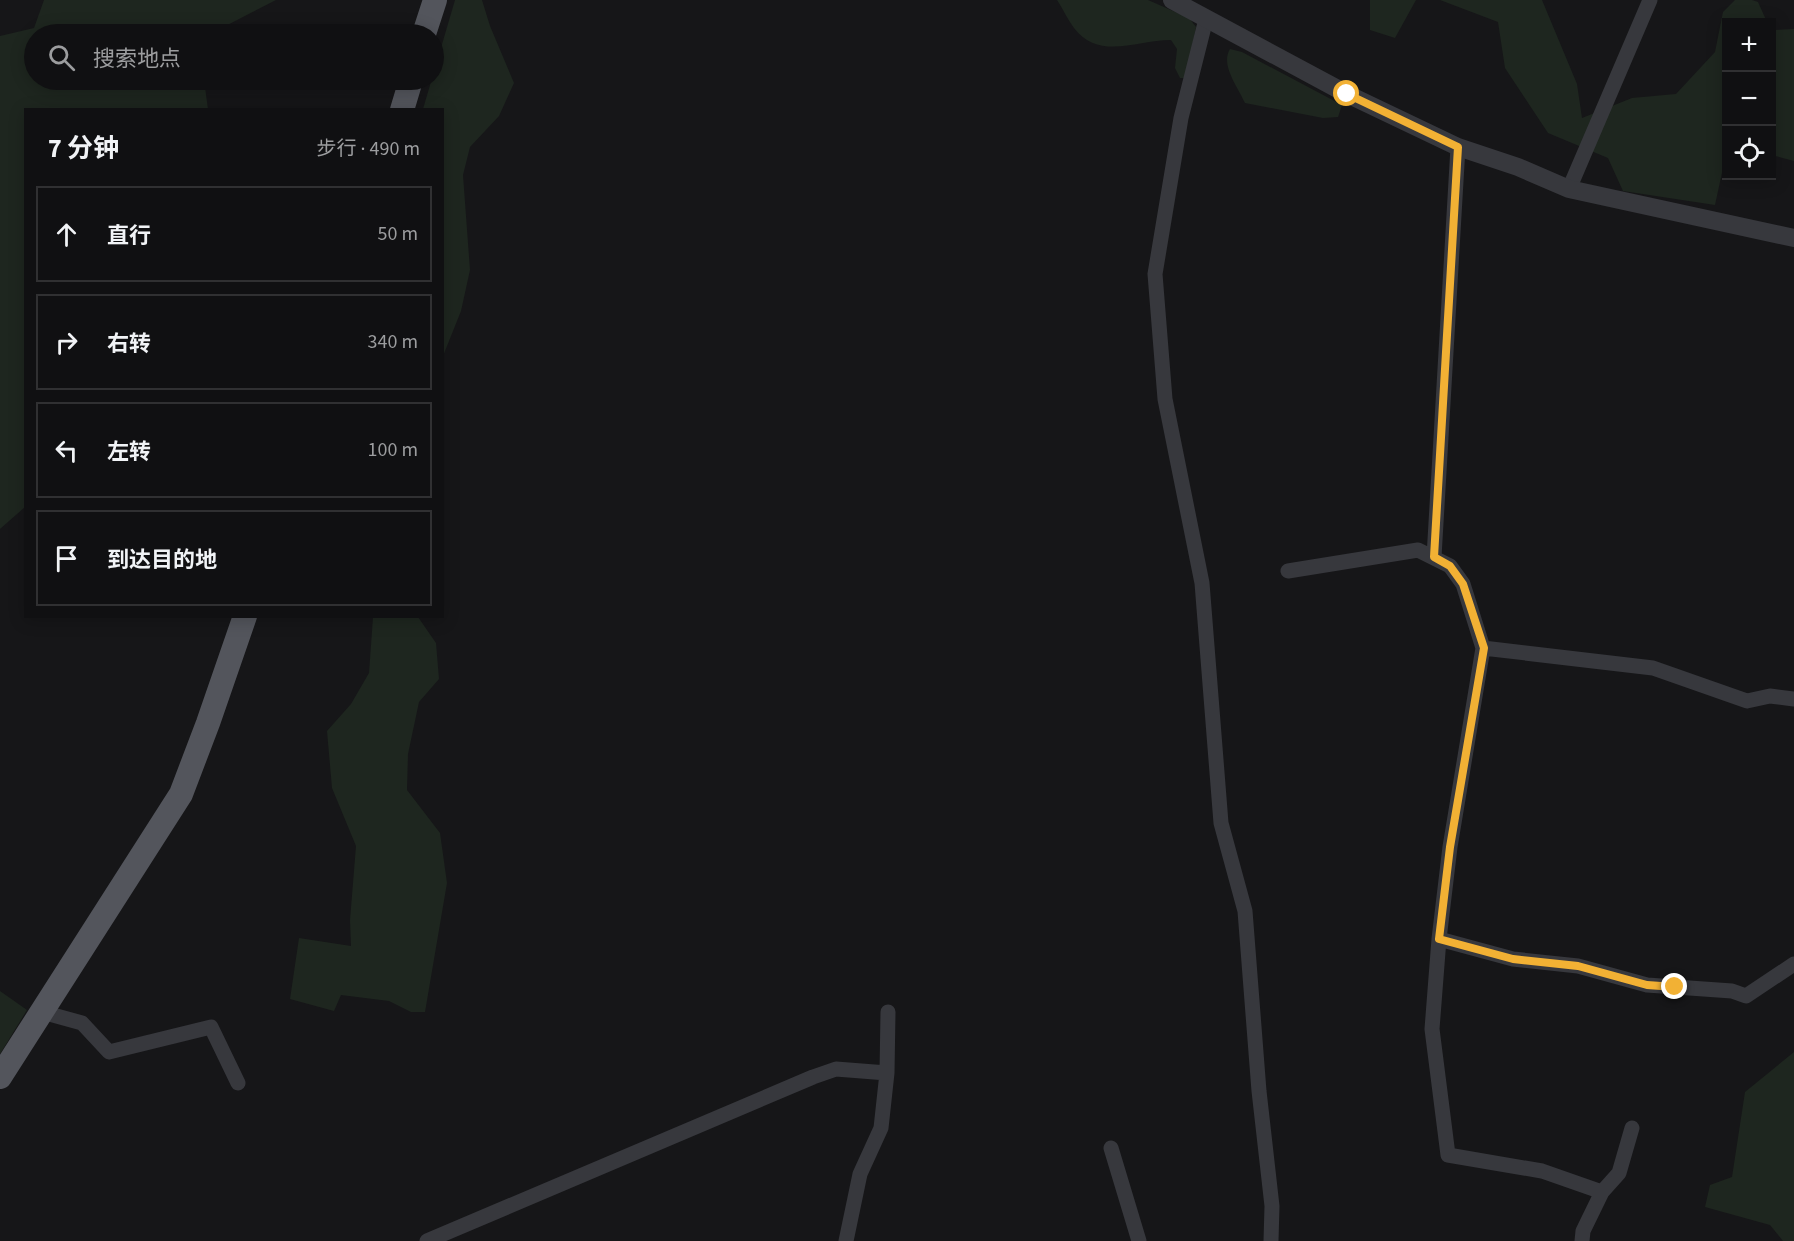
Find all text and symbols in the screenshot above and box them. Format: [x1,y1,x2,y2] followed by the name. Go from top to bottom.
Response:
[1722,18,1776,180] map controls
[1722,18,1776,72] button: +
[24,24,444,90] search box
[45,41,78,74] icon: search
[93,43,181,75] text: 搜索地点
[1722,72,1776,126] button: −
[1333,80,1359,106] route start
[1722,126,1776,180] button: locate
[48,130,119,167] text: 7 分钟
[317,135,420,163] text: 步行 · 490 m
[50,218,83,251] icon: ahead
[107,220,151,252] text: 直行
[378,220,418,248] text: 50 m
[50,326,83,359] icon: right
[107,328,151,360] text: 右转
[368,328,418,356] text: 340 m
[50,434,83,467] icon: left
[107,436,151,468] text: 左转
[368,436,418,464] text: 100 m
[50,542,83,575] icon: arrive
[107,544,217,576] text: 到达目的地
[1661,973,1687,999] route end

